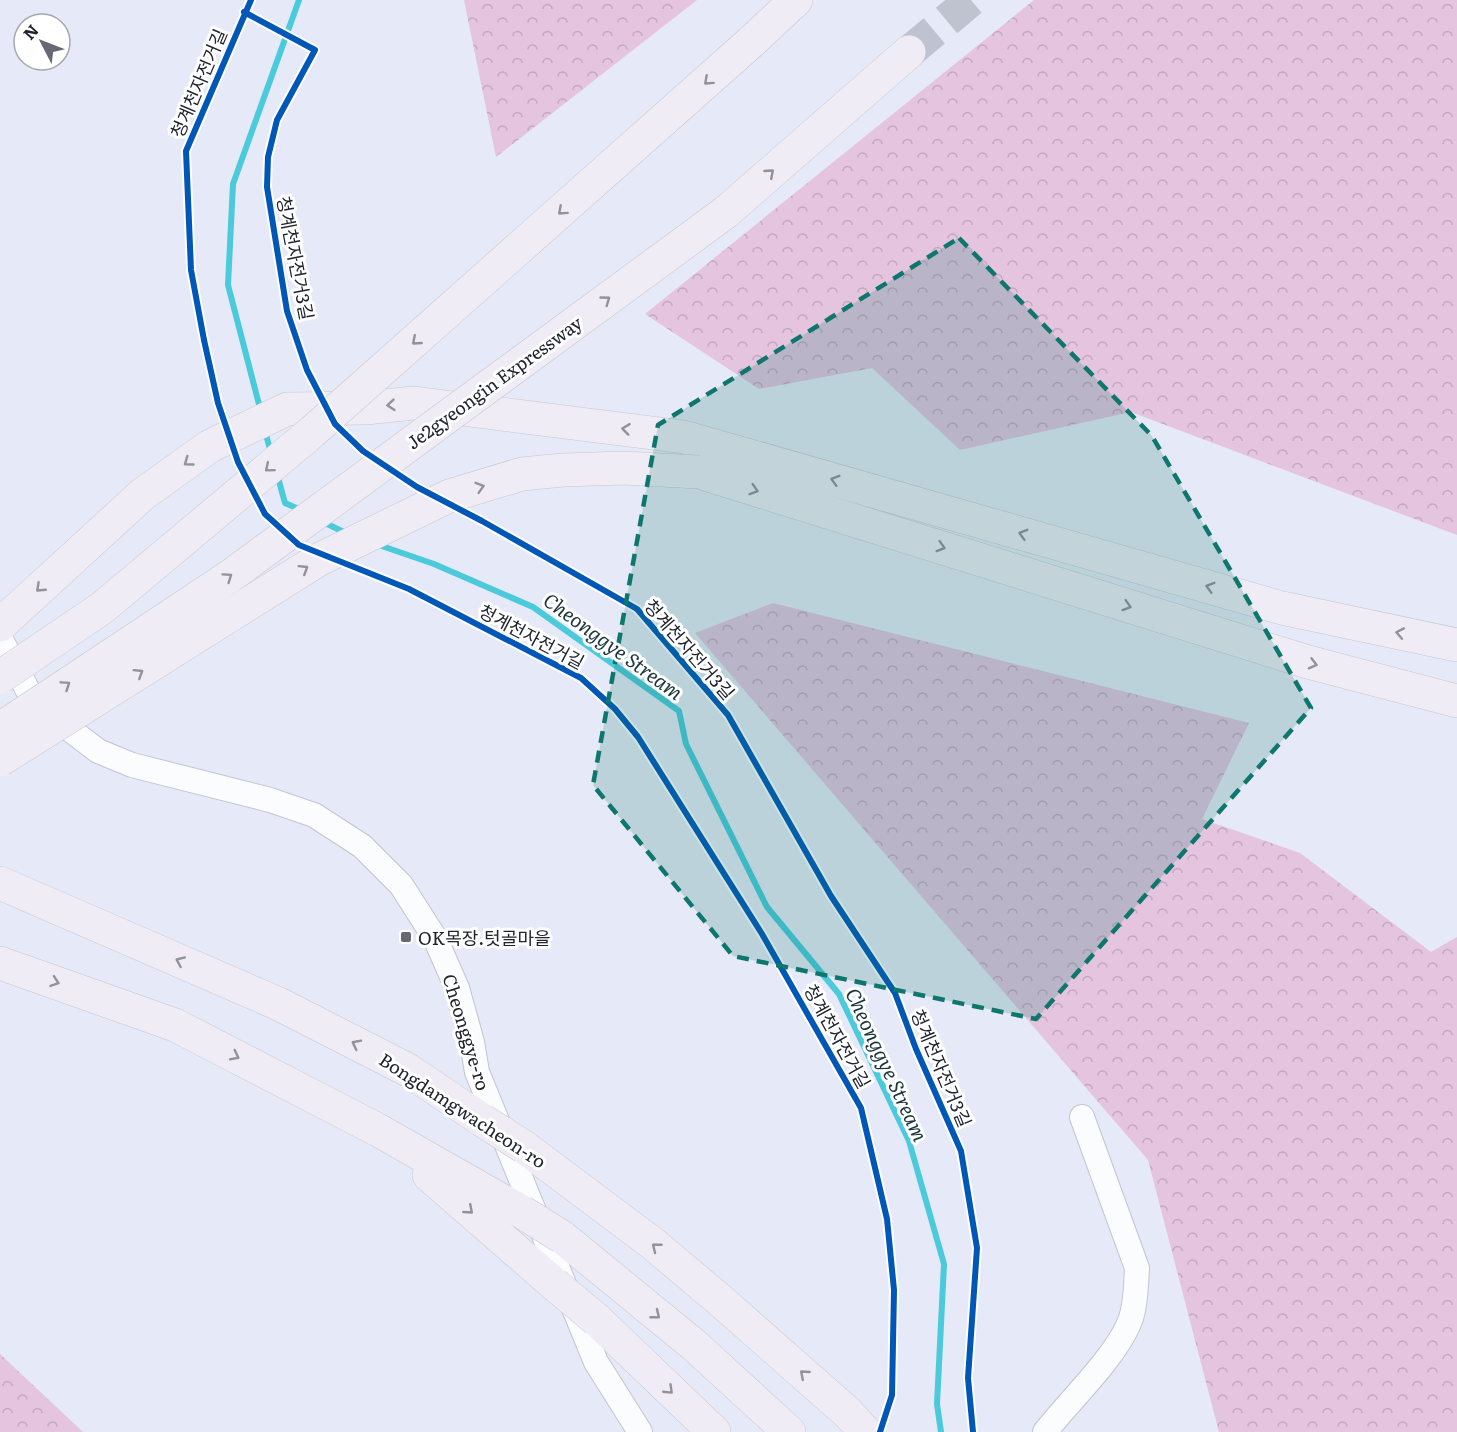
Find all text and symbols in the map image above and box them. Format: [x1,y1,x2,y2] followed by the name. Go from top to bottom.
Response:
[12,12,72,72] north arrow
[17,18,44,44] text: N
[163,24,233,142] street label: 청계천자전거길
[704,74,715,85] one-way arrow
[764,169,774,180] one-way arrow
[271,194,321,322] street label: 청계천자전거3길
[558,204,569,215] one-way arrow
[599,296,610,307] one-way arrow
[400,309,588,455] street label: Je2gyeongin Expressway
[412,333,423,344] one-way arrow
[386,398,395,411] one-way arrow
[621,424,631,436] one-way arrow
[184,454,195,465] one-way arrow
[265,461,276,472] one-way arrow
[830,475,841,487] one-way arrow
[474,482,485,494] one-way arrow
[749,482,759,495] one-way arrow
[1018,529,1029,541] one-way arrow
[935,540,946,552] one-way arrow
[298,565,308,577] one-way arrow
[222,573,233,584] one-way arrow
[36,581,47,592] one-way arrow
[1205,582,1215,595] one-way arrow
[538,584,690,706] water label: Cheonggye Stream
[639,593,741,705] street label: 청계천자전거3길
[474,597,590,675] street label: 청계천자전거길
[1121,599,1132,611] one-way arrow
[1395,627,1405,640] one-way arrow
[1308,656,1318,669] one-way arrow
[132,669,143,680] one-way arrow
[60,681,70,693] one-way arrow
[418,924,551,951] place label: OK목장.텃골마을
[399,930,413,944] marker: OK목장.텃골마을
[175,956,186,968] one-way arrow
[436,970,498,1094] street label: Cheonggye-ro
[49,975,60,988] one-way arrow
[798,979,878,1093] street label: 청계천자전거길
[839,982,937,1146] water label: Cheonggye Stream
[905,1005,979,1131] street label: 청계천자전거3길
[352,1040,362,1051] one-way arrow
[374,1046,552,1174] street label: Bongdamgwacheon-ro
[229,1049,240,1060] one-way arrow
[462,1203,473,1214] one-way arrow
[652,1243,663,1254] one-way arrow
[649,1307,660,1318] one-way arrow
[800,1370,811,1381] one-way arrow
[663,1383,673,1394] one-way arrow

